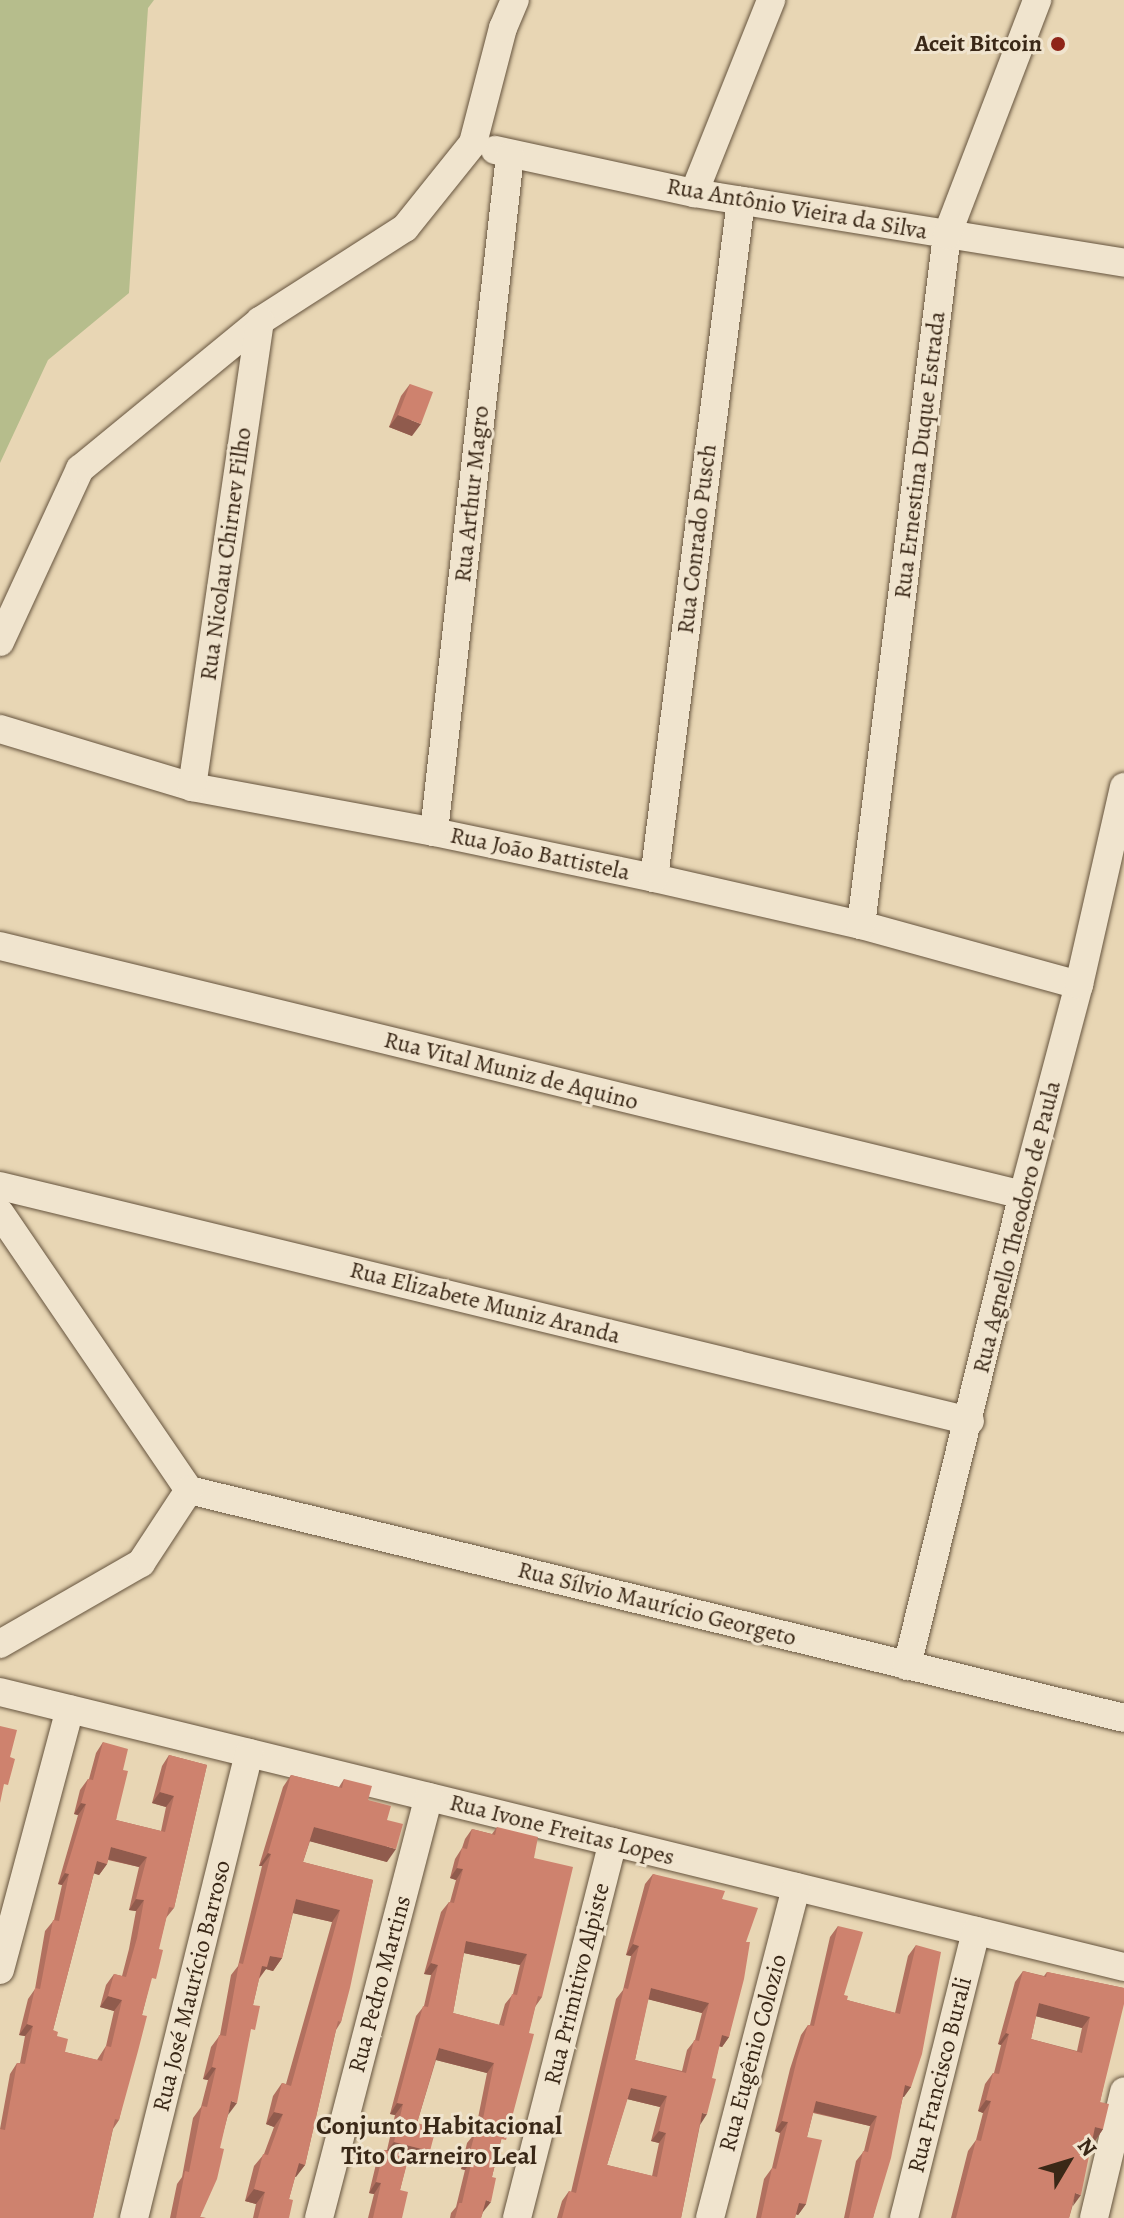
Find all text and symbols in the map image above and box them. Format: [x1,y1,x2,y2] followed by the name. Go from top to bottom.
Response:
[914,30,1042,58] place label: Aceit Bitcoin
[1049,35,1067,53] marker: Aceit Bitcoin
[664,172,930,246] street label: Rua Antônio Vieira da Silva
[888,310,952,600] street label: Rua Ernestina Duque Estrada
[448,404,496,584] street label: Rua Arthur Magro
[194,425,258,683] street label: Rua Nicolau Chirnev Filho
[671,442,723,636] street label: Rua Conrado Pusch
[447,821,633,887] street label: Rua João Battistela
[381,1025,641,1117] street label: Rua Vital Muniz de Aquino
[967,1078,1067,1376] street label: Rua Agnello Theodoro de Paula
[347,1255,623,1351] street label: Rua Elizabete Muniz Aranda
[515,1555,799,1653] street label: Rua Sílvio Maurício Georgeto
[447,1788,677,1872] street label: Rua Ivone Freitas Lopes
[147,1857,237,2115] street label: Rua José Maurício Barroso
[538,1880,616,2088] street label: Rua Primitivo Alpiste
[343,1892,417,2076] street label: Rua Pedro Martins
[713,1951,793,2155] street label: Rua Eugênio Colozio
[902,1974,978,2176] street label: Rua Francisco Burali
[316,2110,562,2172] district label: Conjunto Habitacional Tito Carneiro Leal
[1028,2122,1108,2202] north arrow
[1070,2132,1104,2163] text: N

